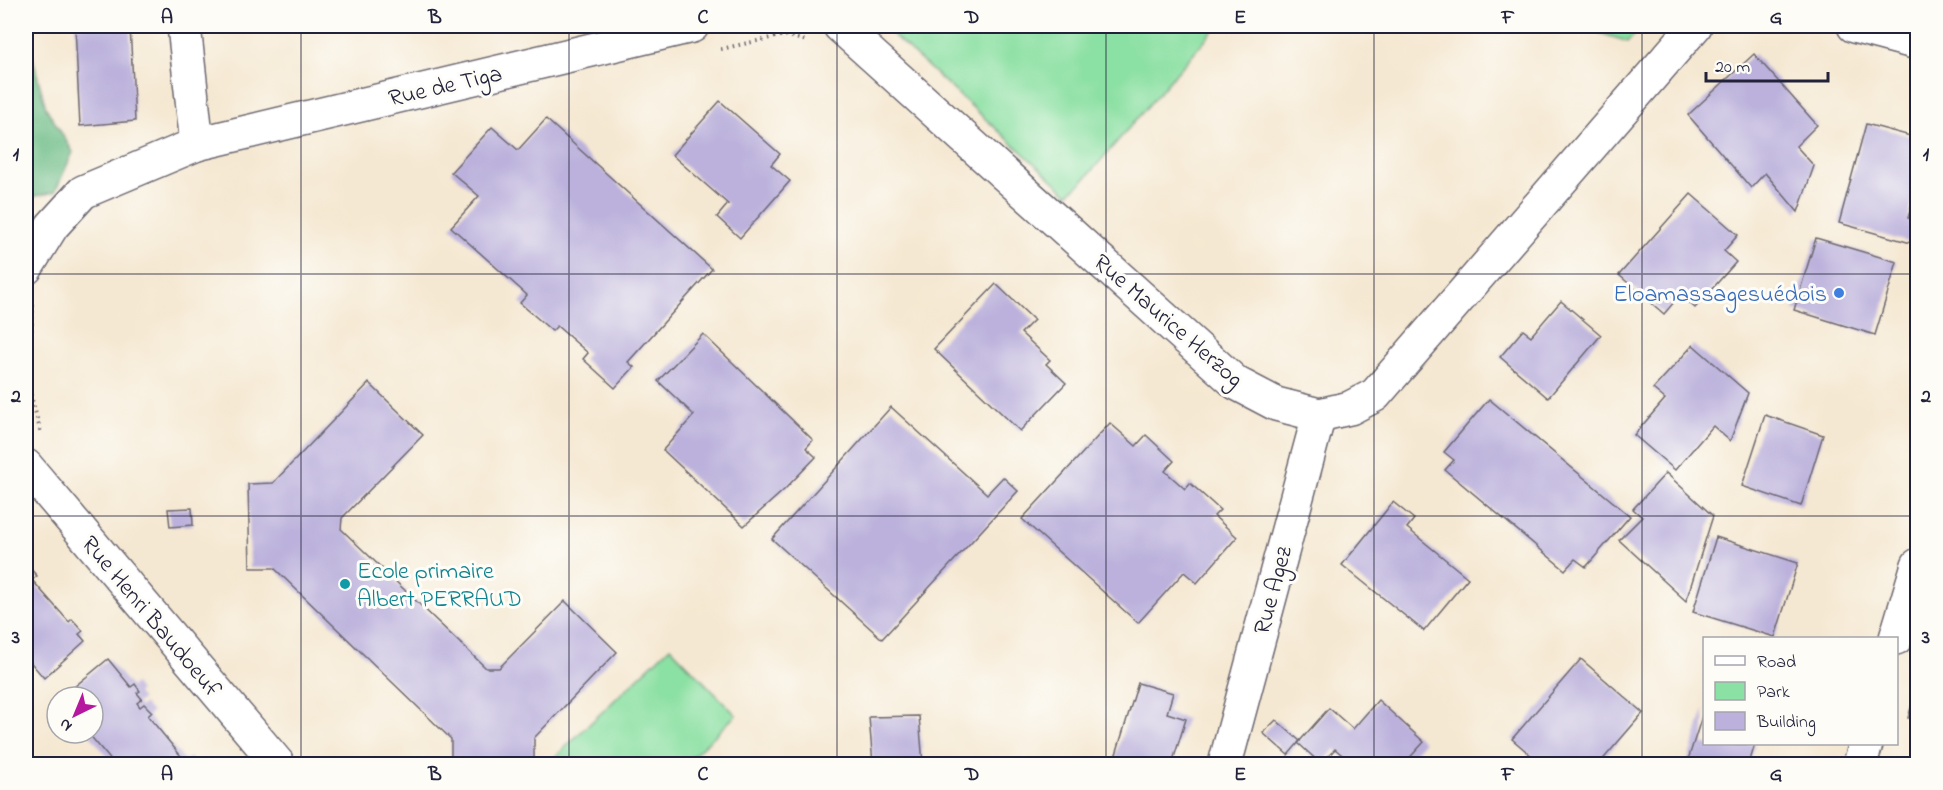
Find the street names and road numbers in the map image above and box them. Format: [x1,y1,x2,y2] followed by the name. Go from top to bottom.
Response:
[385,57,506,118] street label: Rue de Tiga
[1084,247,1250,397] street label: Rue Maurice Herzog
[72,529,229,707] street label: Rue Henri Baudoeuf
[1246,542,1303,639] street label: Rue Agez

